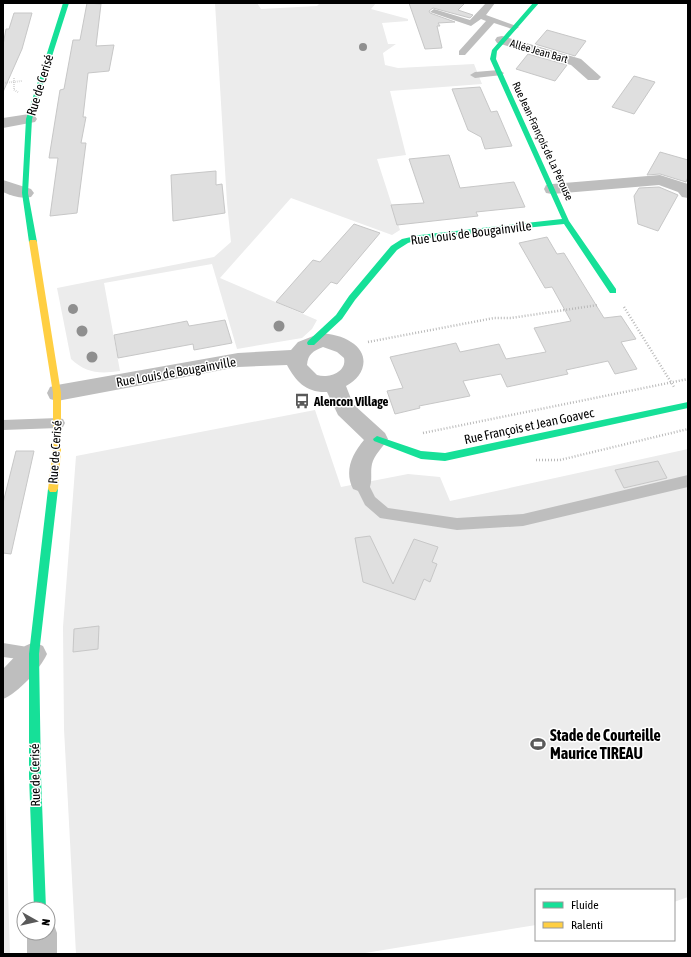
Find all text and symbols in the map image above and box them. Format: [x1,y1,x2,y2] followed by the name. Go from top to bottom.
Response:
[509,37,569,65] street label: Allée Jean Bart
[24,52,56,118] street label: Rue de Cerisé
[510,80,576,202] street label: Rue Jean-François de La Pérouse
[410,218,532,248] street label: Rue Louis de Bougainville
[115,354,237,390] street label: Rue Louis de Bougainville
[293,392,311,410] bus stop icon: Alencon Village
[313,394,389,409] place label: Alencon Village
[463,405,595,447] street label: Rue François et Jean Goavec
[45,420,65,484] street label: Rue de Cerisé
[550,726,661,762] place label: Stade de Courteille Maurice TIREAU
[529,735,547,753] sports icon: Stade de Courteille Maurice TIREAU
[27,743,43,807] street label: Rue de Cerisé
[535,889,675,941] legend
[571,898,599,912] text: Fluide
[16,901,56,941] north arrow
[40,918,52,926] text: N
[571,918,603,932] text: Ralenti

